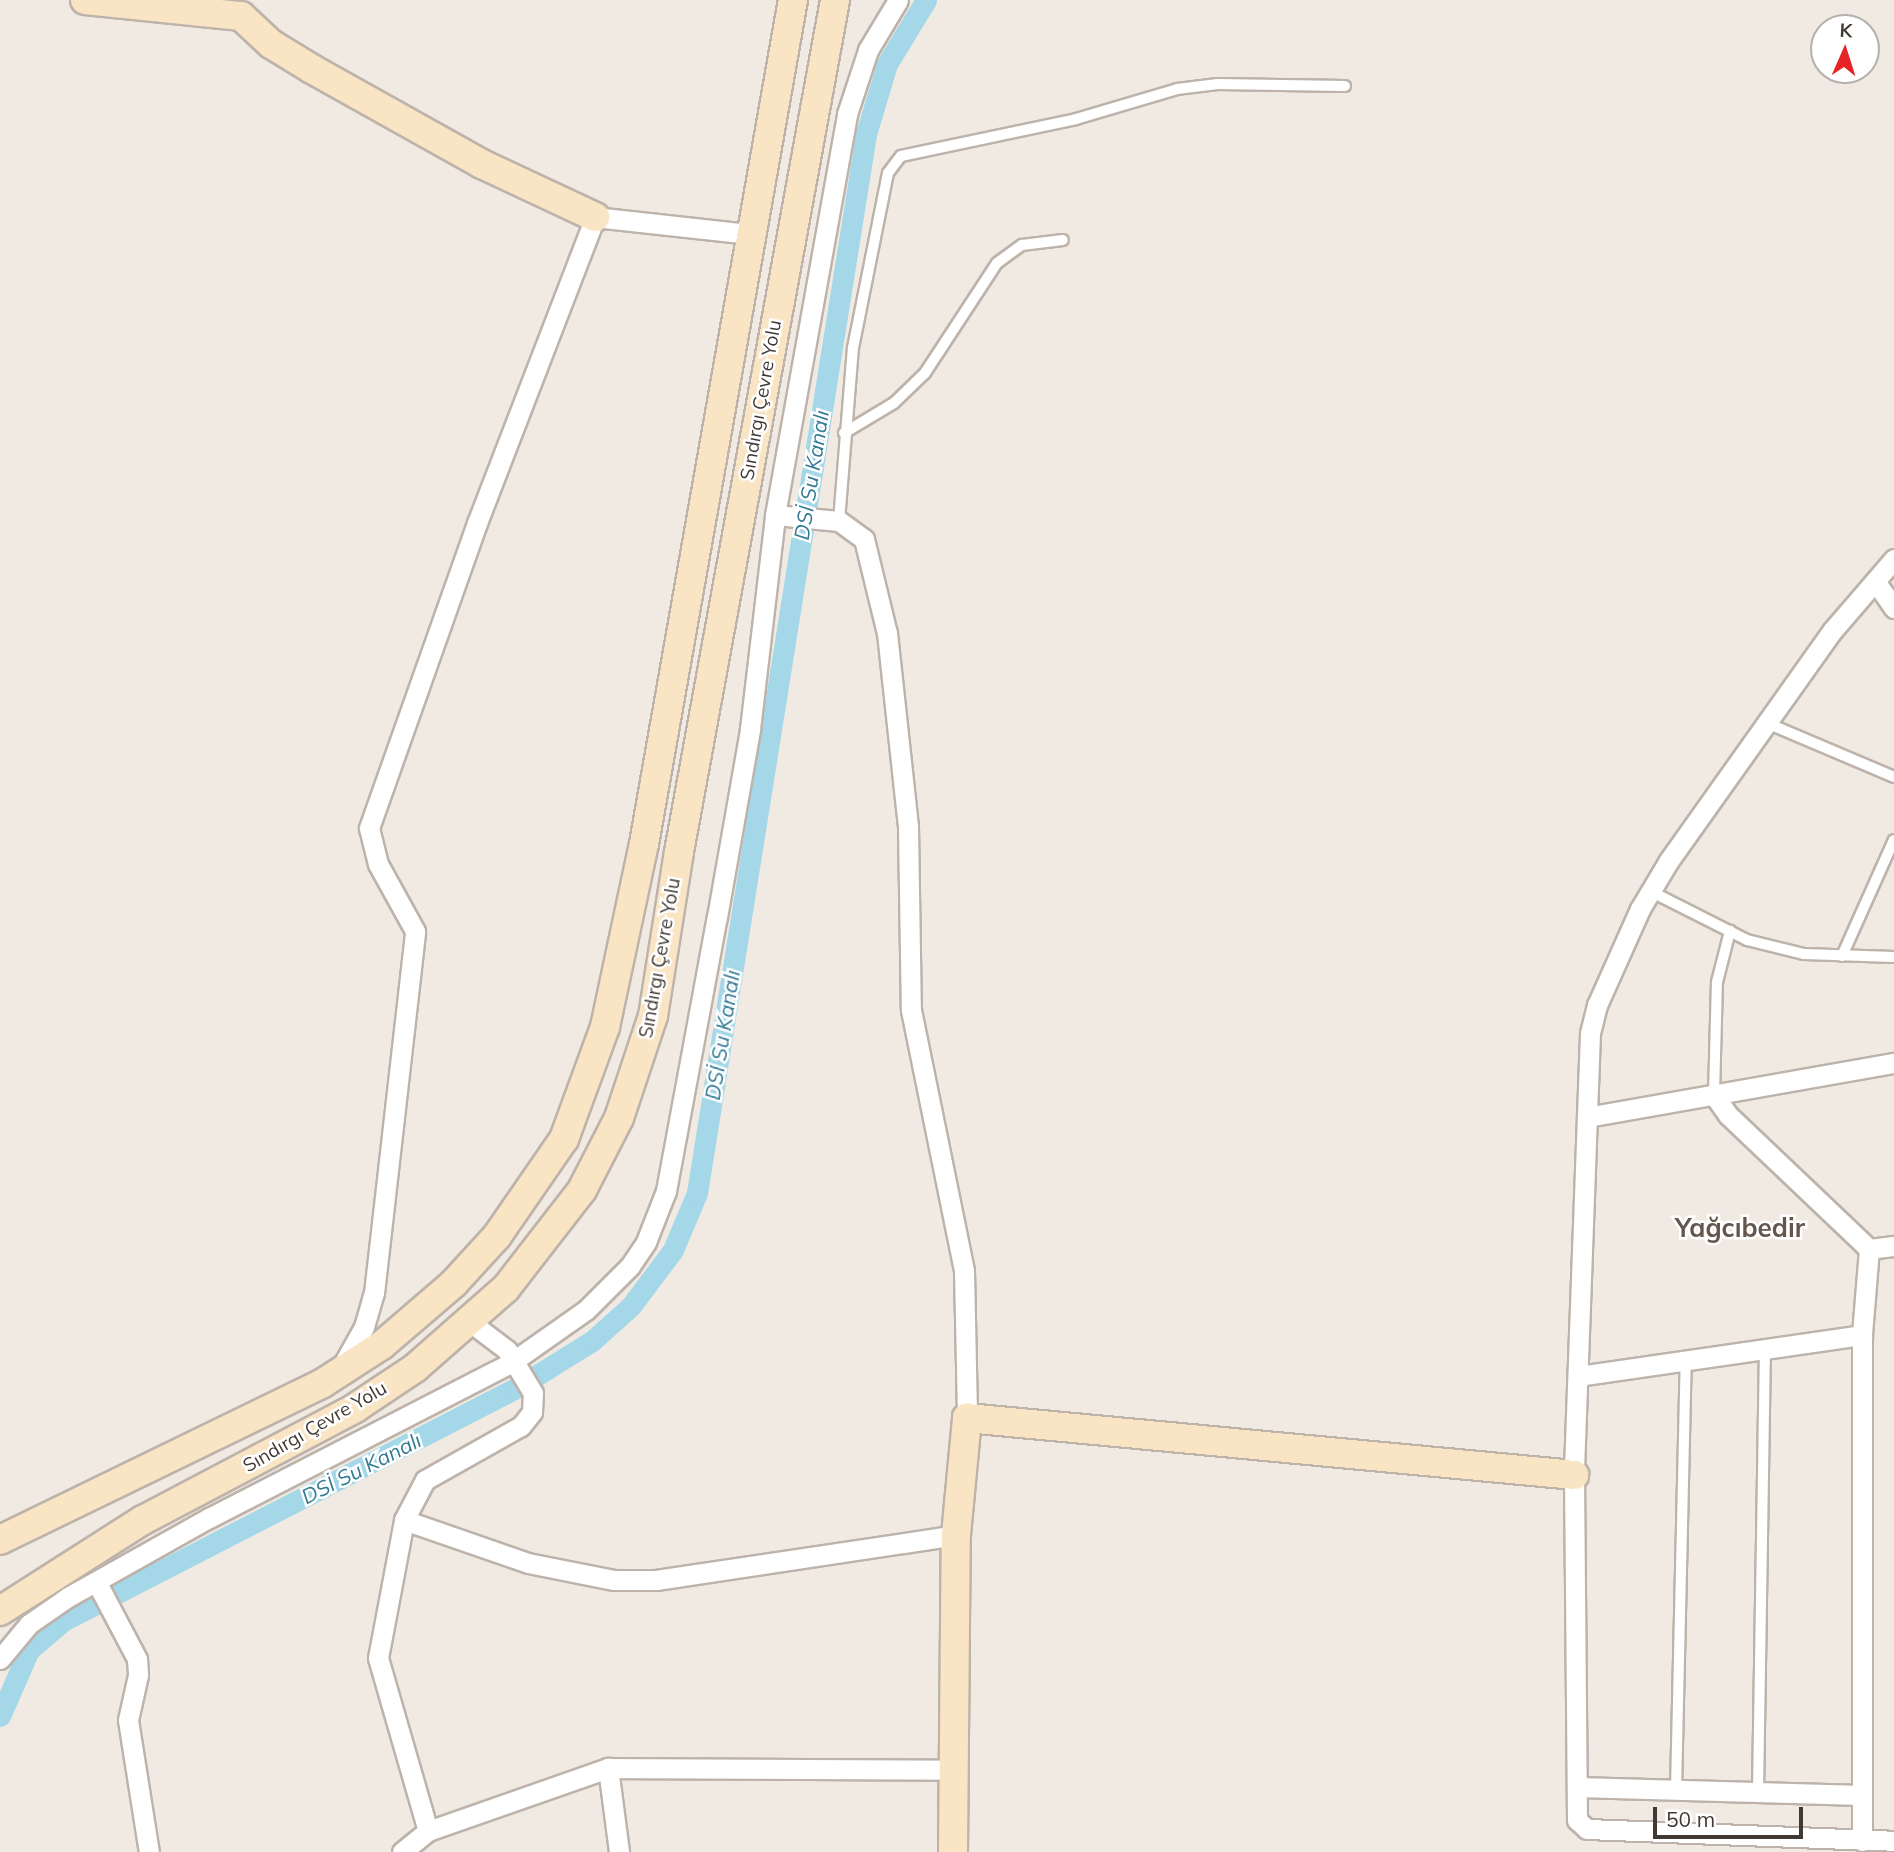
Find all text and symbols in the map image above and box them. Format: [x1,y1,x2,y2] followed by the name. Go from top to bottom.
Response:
[1810,14,1880,84] north arrow
[1839,18,1853,42] text: K
[736,318,786,482] street label: Sındırgı Çevre Yolu
[788,408,834,542] water label: DSİ Su Kanalı
[635,876,685,1040] street label: Sındırgı Çevre Yolu
[699,968,745,1102] water label: DSİ Su Kanalı
[1675,1212,1805,1244] district label: Yağcıbedir
[239,1377,391,1477] street label: Sındırgı Çevre Yolu
[297,1427,425,1509] water label: DSİ Su Kanalı
[1656,1792,1806,1836] scale bar
[1666,1806,1715,1832] text: 50 m

